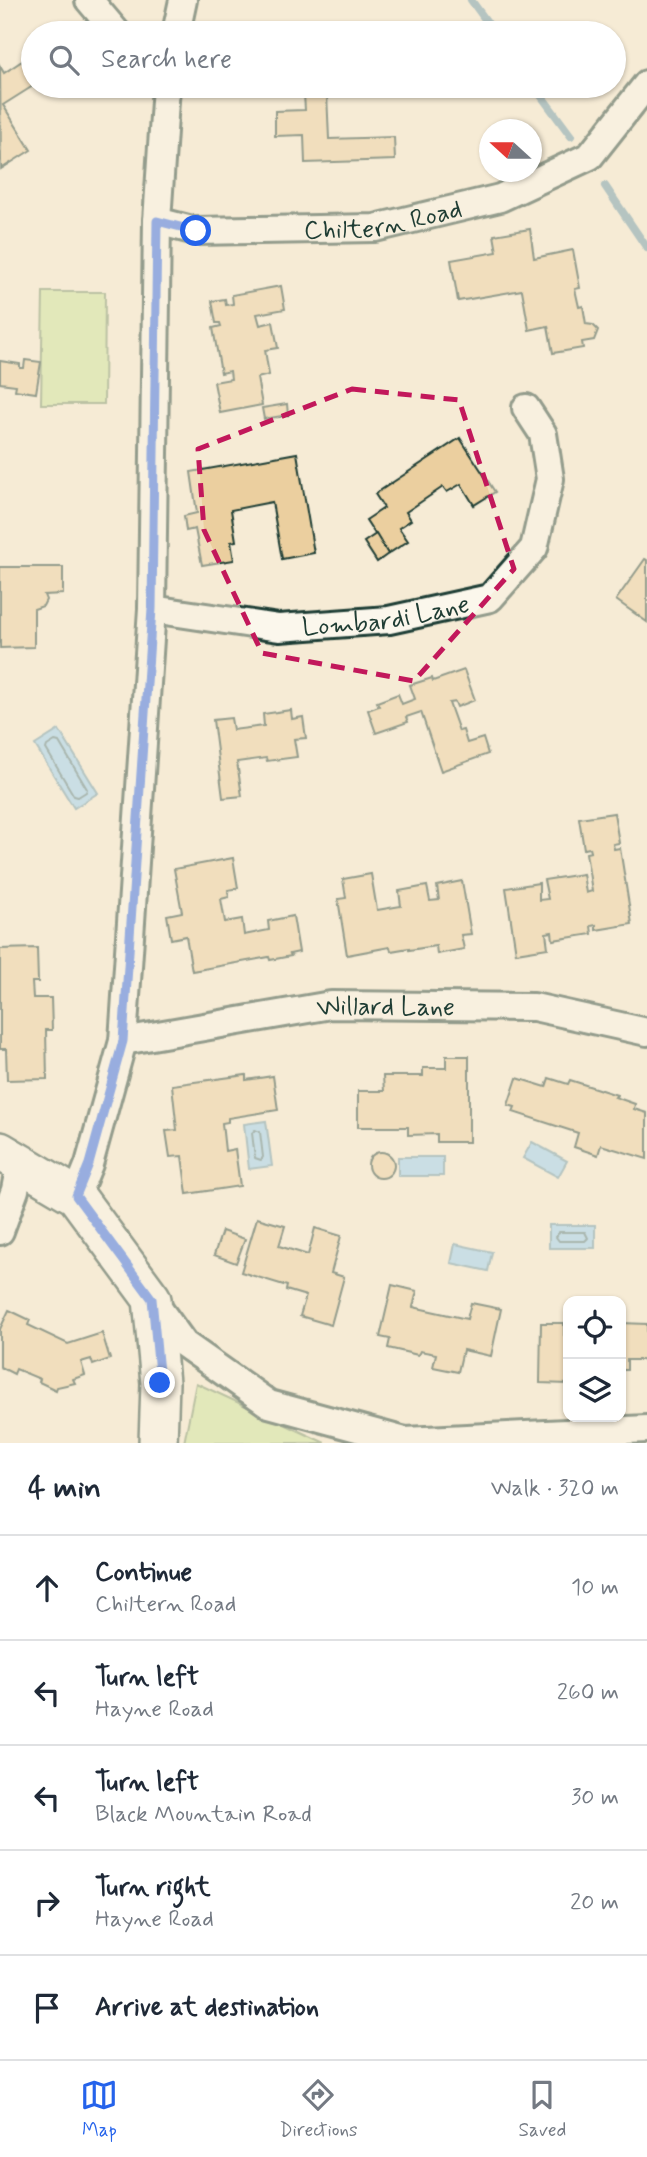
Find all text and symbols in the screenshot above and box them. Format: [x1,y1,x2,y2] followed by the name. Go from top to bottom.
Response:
[21,21,626,98] search box
[45,41,83,79] icon: search
[101,43,232,77] text: Search here
[479,119,542,182] north arrow
[304,193,466,248] street label: Chiltern Road
[180,215,211,246] route start
[301,588,473,645] street label: Lombardi Lane
[315,989,455,1026] street label: Willard Lane
[563,1296,626,1422] map controls
[563,1296,626,1359] button: locate
[563,1359,626,1422] button: layers
[144,1367,175,1398] route end
[28,1469,101,1508] text: 4 min
[491,1474,619,1504] text: Walk · 320 m
[95,1556,192,1590] text: Continue
[28,1569,66,1607] icon: ahead
[571,1573,619,1603] text: 10 m
[95,1590,236,1620] text: Chiltern Road
[95,1661,199,1695] text: Turn left
[28,1674,66,1712] icon: left
[557,1678,619,1708] text: 260 m
[95,1695,214,1725] text: Hayne Road
[95,1766,199,1800] text: Turn left
[28,1779,66,1817] icon: left
[571,1783,619,1813] text: 30 m
[95,1800,312,1830] text: Black Mountain Road
[95,1871,211,1905] text: Turn right
[28,1884,66,1922] icon: right
[570,1888,619,1918] text: 20 m
[95,1905,214,1935] text: Hayne Road
[28,1989,66,2027] icon: arrive
[95,1991,319,2025] text: Arrive at destination
[80,2076,118,2143] tab: Map
[279,2076,358,2143] tab: Directions
[518,2076,566,2143] tab: Saved

